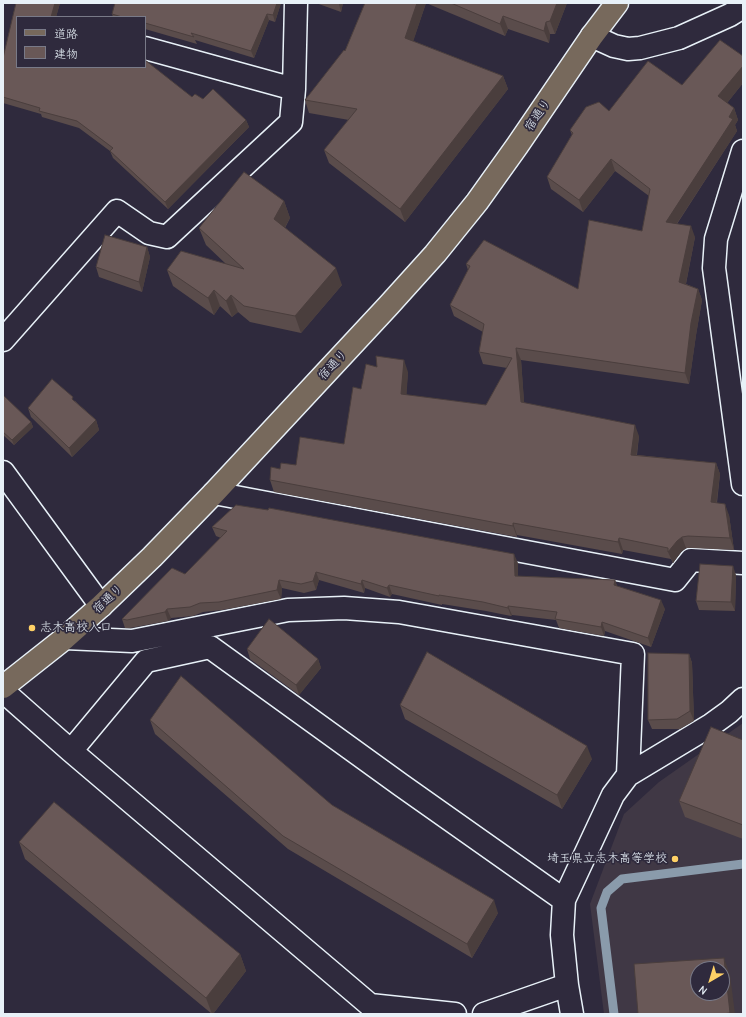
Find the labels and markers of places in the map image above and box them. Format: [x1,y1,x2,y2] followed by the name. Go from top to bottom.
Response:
[40,621,112,635] place label: 志木高校入口
[27,623,37,633] marker: 志木高校入口
[547,852,667,866] place label: 埼玉県立志木高等学校
[670,854,680,864] marker: 埼玉県立志木高等学校

